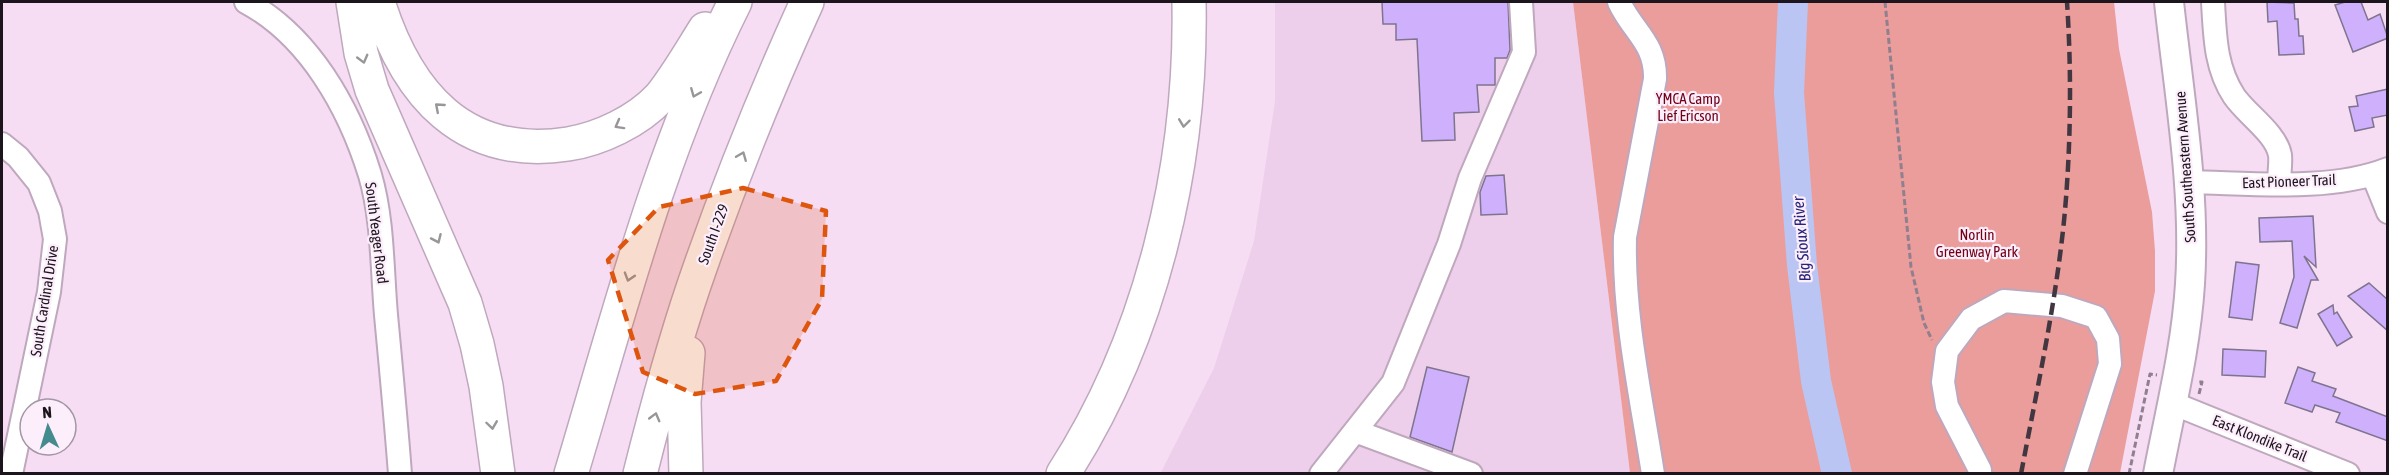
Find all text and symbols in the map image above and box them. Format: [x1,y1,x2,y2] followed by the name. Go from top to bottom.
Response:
[356,54,369,64] one-way arrow
[690,87,702,98] one-way arrow
[1656,90,1720,124] park label: YMCA Camp Lief Ericson
[2171,91,2199,243] street label: South Southeastern Avenue
[435,104,446,115] one-way arrow
[615,118,625,129] one-way arrow
[1178,118,1190,127] one-way arrow
[735,152,747,163] one-way arrow
[2242,171,2336,191] street label: East Pioneer Trail
[362,181,392,285] street label: South Yeager Road
[1788,194,1815,282] water label: Big Sioux River
[694,201,732,267] street label: South I-229
[1936,226,2019,260] park label: Norlin Greenway Park
[430,233,442,244] one-way arrow
[27,244,61,358] street label: South Cardinal Drive
[624,271,636,282] one-way arrow
[18,397,78,457] north arrow
[42,403,52,421] text: N
[2210,411,2310,465] street label: East Klondike Trail
[647,412,660,422] one-way arrow
[485,421,497,430] one-way arrow

